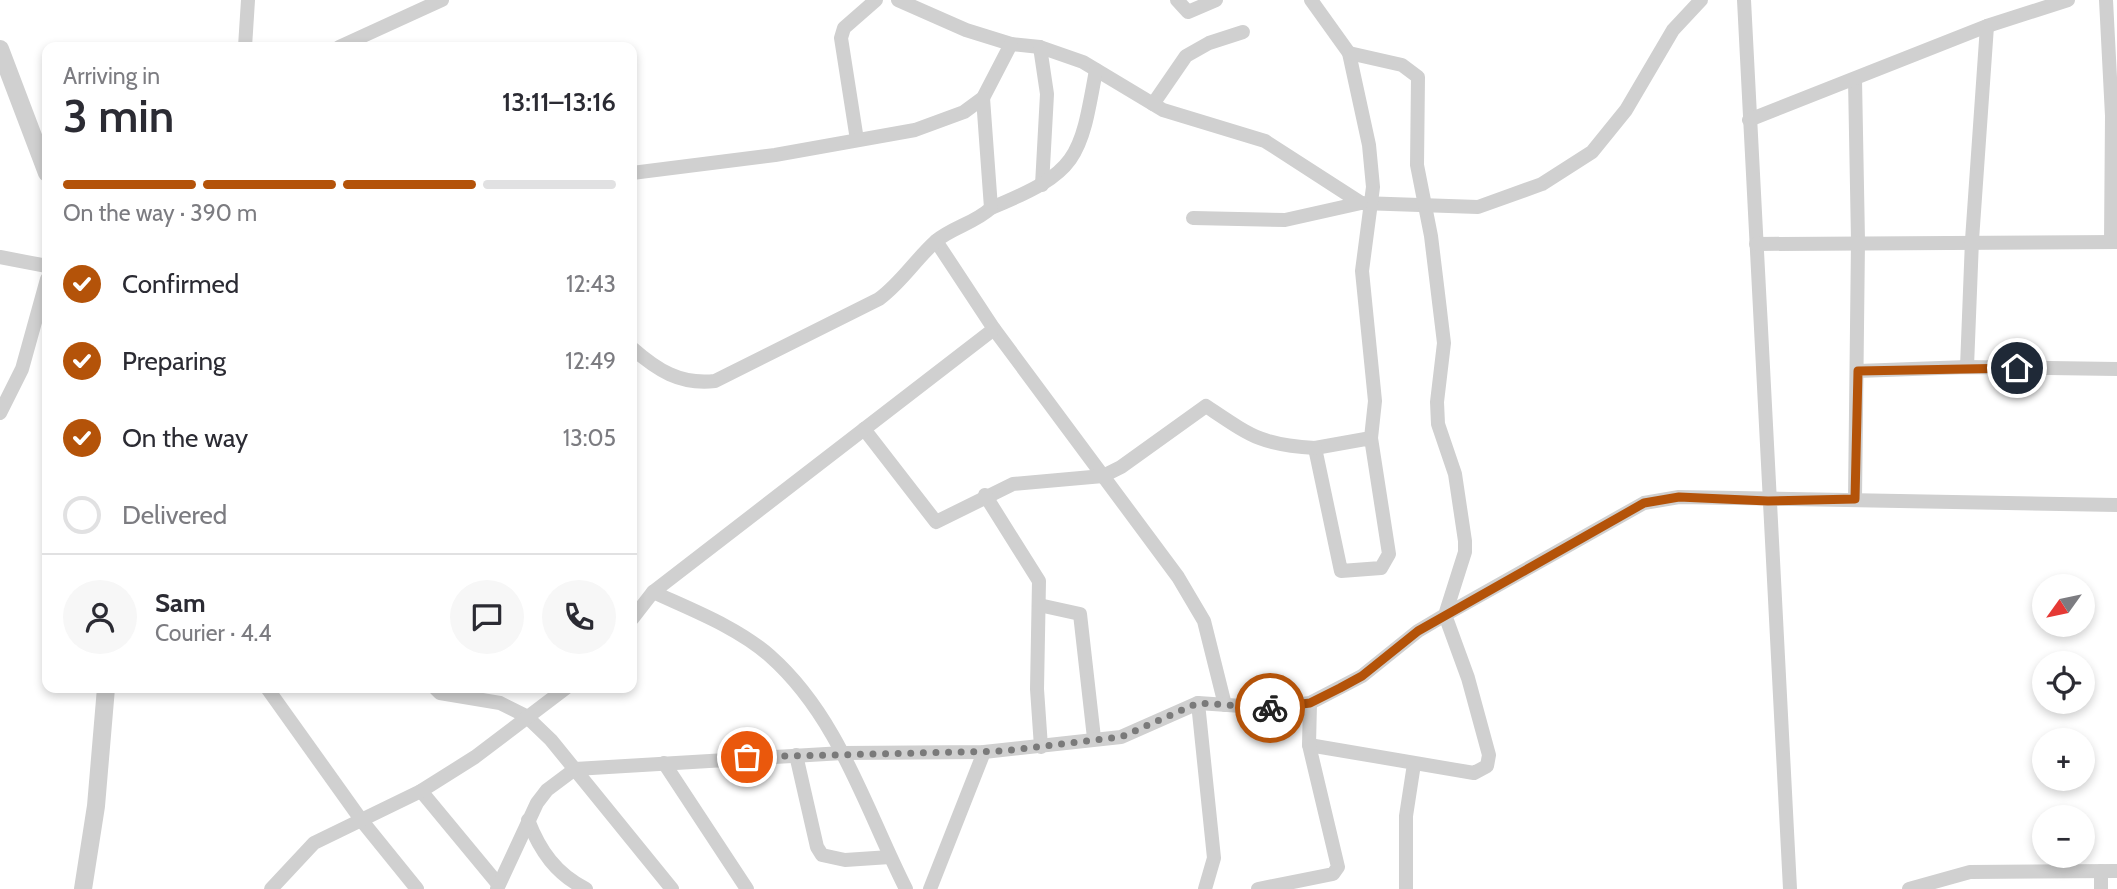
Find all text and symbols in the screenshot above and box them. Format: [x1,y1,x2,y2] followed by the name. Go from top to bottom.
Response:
[63,62,160,90] text: Arriving in
[502,86,616,118] text: 13:11–13:16
[63,88,174,144] text: 3 min
[63,199,257,227] text: On the way · 390 m
[63,265,101,303] icon: check
[122,268,239,300] text: Confirmed
[566,270,616,298] text: 12:43
[1987,338,2047,398] pin
[63,342,101,380] icon: check
[122,345,226,377] text: Preparing
[565,347,616,375] text: 12:49
[1998,349,2036,387] icon: home
[63,419,101,457] icon: check
[122,422,248,454] text: On the way
[563,424,616,452] text: 13:05
[122,499,227,531] text: Delivered
[2032,574,2095,637] north arrow
[2032,574,2095,868] map controls
[63,580,137,654] button: person
[450,580,524,654] button: chat
[542,580,616,654] button: phone
[155,587,206,619] text: Sam
[155,619,272,647] text: Courier · 4.4
[2032,651,2095,714] button: locate
[1235,673,1305,743] courier
[1251,689,1289,727] icon: bike
[717,727,777,787] pin
[2032,728,2095,791] button: +
[728,738,766,776] icon: bag
[2032,805,2095,868] button: −

